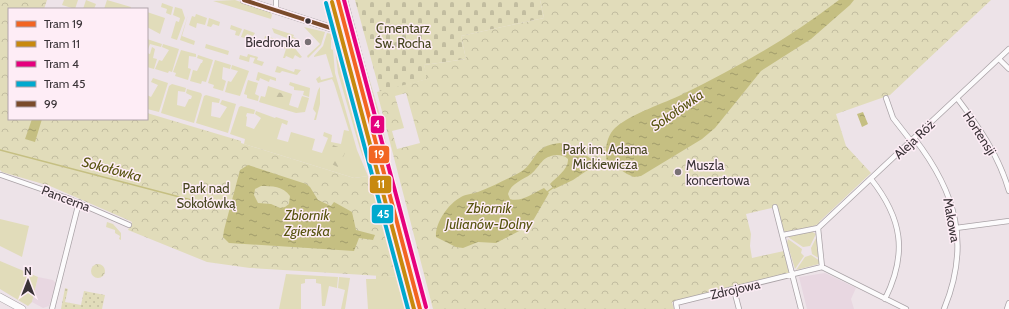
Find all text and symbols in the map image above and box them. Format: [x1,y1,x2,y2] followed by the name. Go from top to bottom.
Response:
[8,8,148,120] legend
[44,16,83,31] text: Tram 19
[303,16,313,26] unlabelled marker
[375,20,432,51] park label: Cmentarz Św. Rocha
[245,34,301,50] place label: Biedronka
[44,36,80,51] text: Tram 11
[303,37,313,47] marker: Biedronka
[44,56,79,71] text: Tram 4
[44,76,85,91] text: Tram 45
[647,85,707,135] water label: Sokołówka
[44,96,58,111] text: 99
[959,108,1000,159] street label: Hortensji
[370,115,385,134] line badge: 4
[890,116,939,163] street label: Aleja Róż
[374,117,381,131] text: 4
[562,141,648,172] park label: Park im. Adama Mickiewicza
[368,145,390,164] line badge: 19
[374,147,384,161] text: 19
[80,152,144,186] water label: Sokołówka
[686,157,750,188] place label: Muszla koncertowa
[673,167,683,177] marker: Muszla koncertowa
[369,175,392,194] line badge: 11
[377,177,385,191] text: 11
[176,180,236,211] park label: Park nad Sokołówką
[39,181,93,215] street label: Pancerna
[940,196,964,244] street label: Makowa
[444,199,533,233] water label: Zbiornik Julianów-Dolny
[371,204,394,224] line badge: 45
[283,206,330,240] water label: Zbiornik Zgierska
[377,207,389,221] text: 45
[8,261,48,301] north arrow
[24,264,32,278] text: N
[709,275,762,303] street label: Zdrojowa

